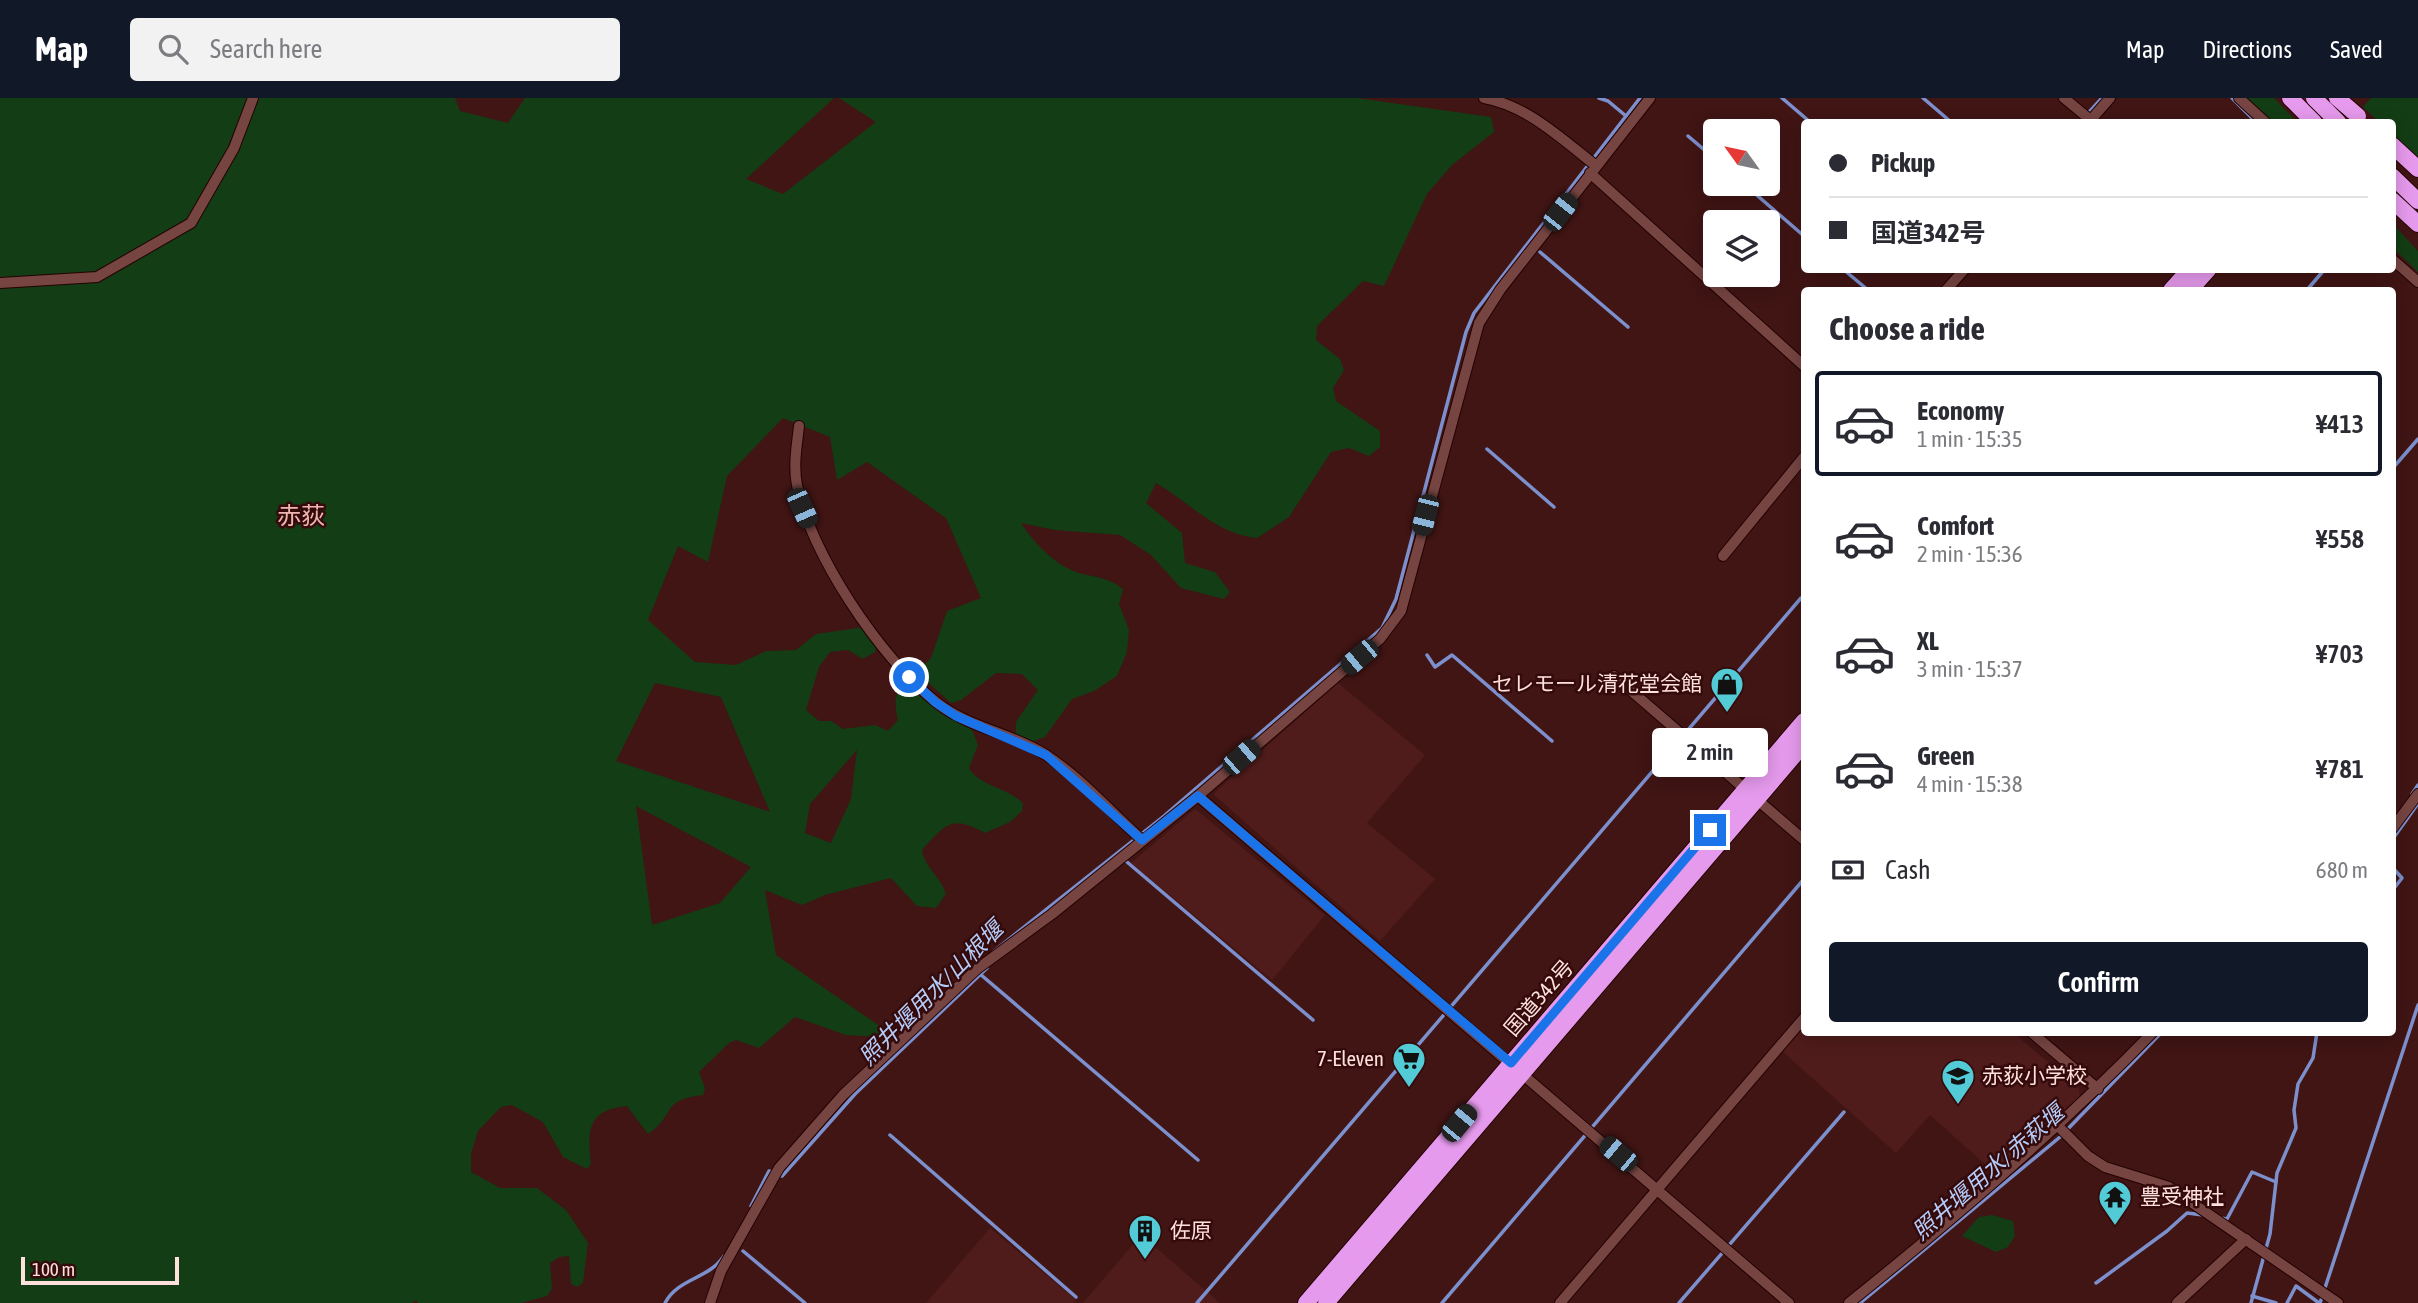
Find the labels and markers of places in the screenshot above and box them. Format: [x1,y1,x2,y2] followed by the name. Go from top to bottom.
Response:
[1708,665,1746,714] shop icon: セレモール清花堂会館
[1492,671,1702,695] place label: セレモール清花堂会館
[1390,1040,1428,1089] supermarket icon: 7-Eleven
[1317,1046,1384,1070] place label: 7-Eleven
[1939,1057,1977,1106] school or university icon: 赤荻小学校
[1982,1063,2087,1087] place label: 赤荻小学校
[2096,1178,2134,1227] temple icon: 豊受神社
[2140,1184,2224,1208] place label: 豊受神社
[1126,1212,1164,1261] building icon: 佐原
[1170,1218,1212,1242] place label: 佐原

